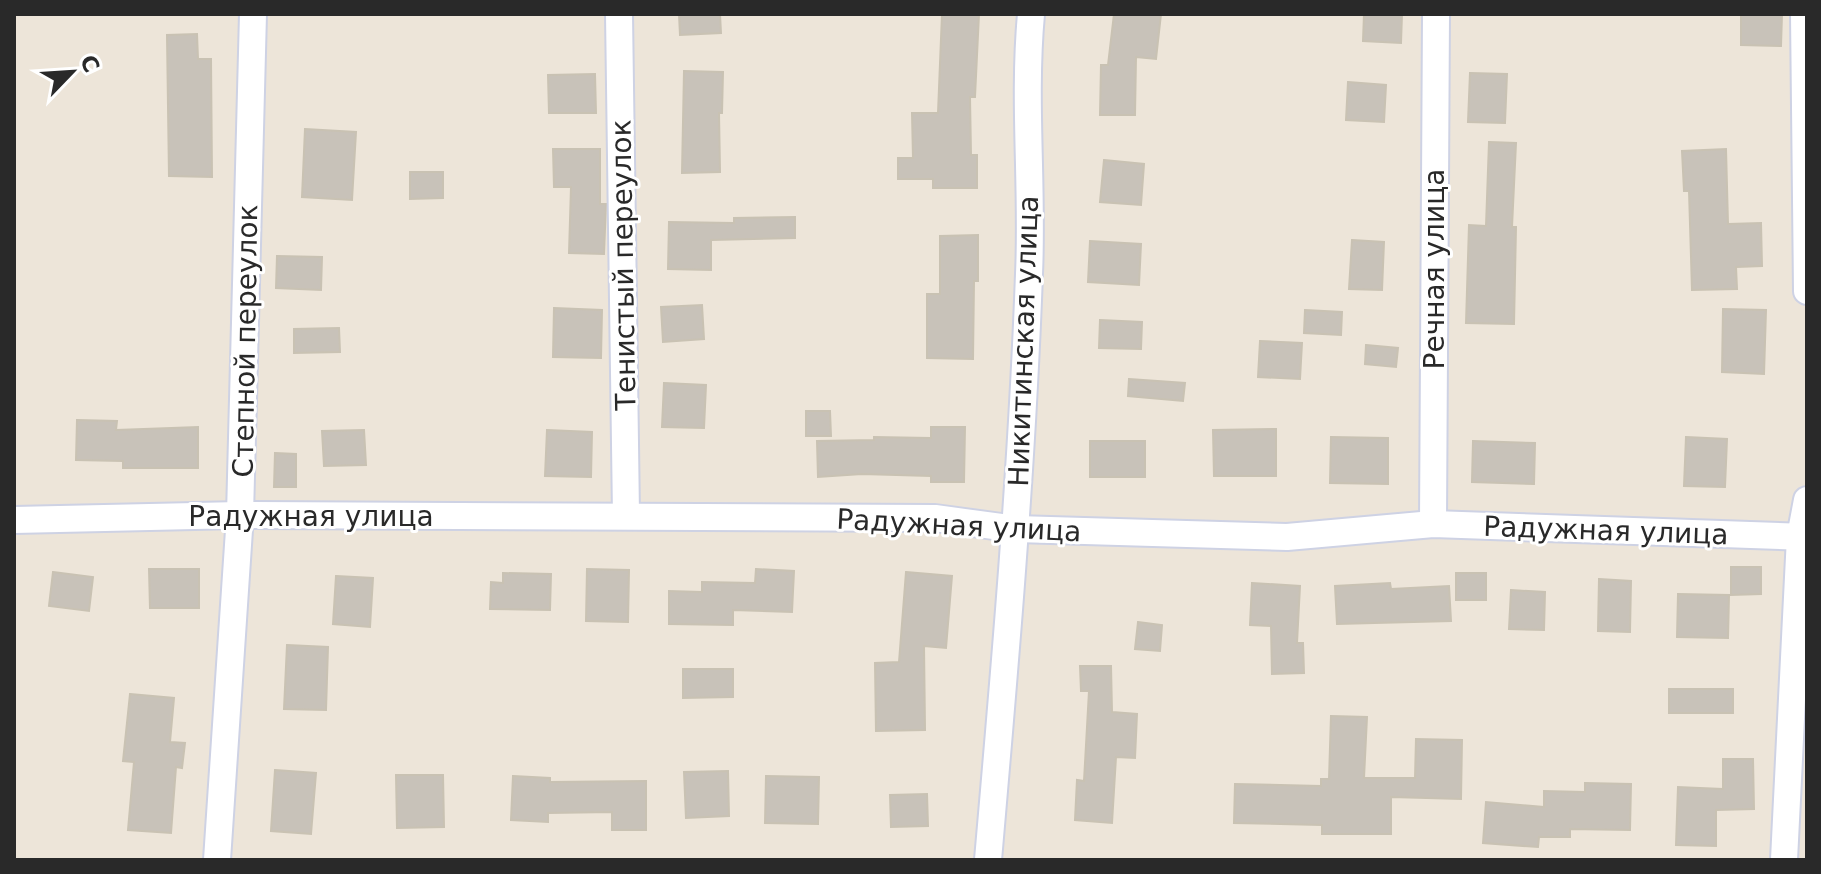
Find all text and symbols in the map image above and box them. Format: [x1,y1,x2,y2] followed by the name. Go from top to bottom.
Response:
[32,32,112,112] north arrow
[75,51,104,76] text: С
[604,119,643,412] street label: Тенистый переулок
[1418,169,1451,369] street label: Речная улица
[1002,195,1045,487] street label: Никитинская улица
[227,204,264,478] street label: Степной переулок
[188,500,434,533] street label: Радужная улица
[836,503,1082,548] street label: Радужная улица
[1483,510,1729,551] street label: Радужная улица

